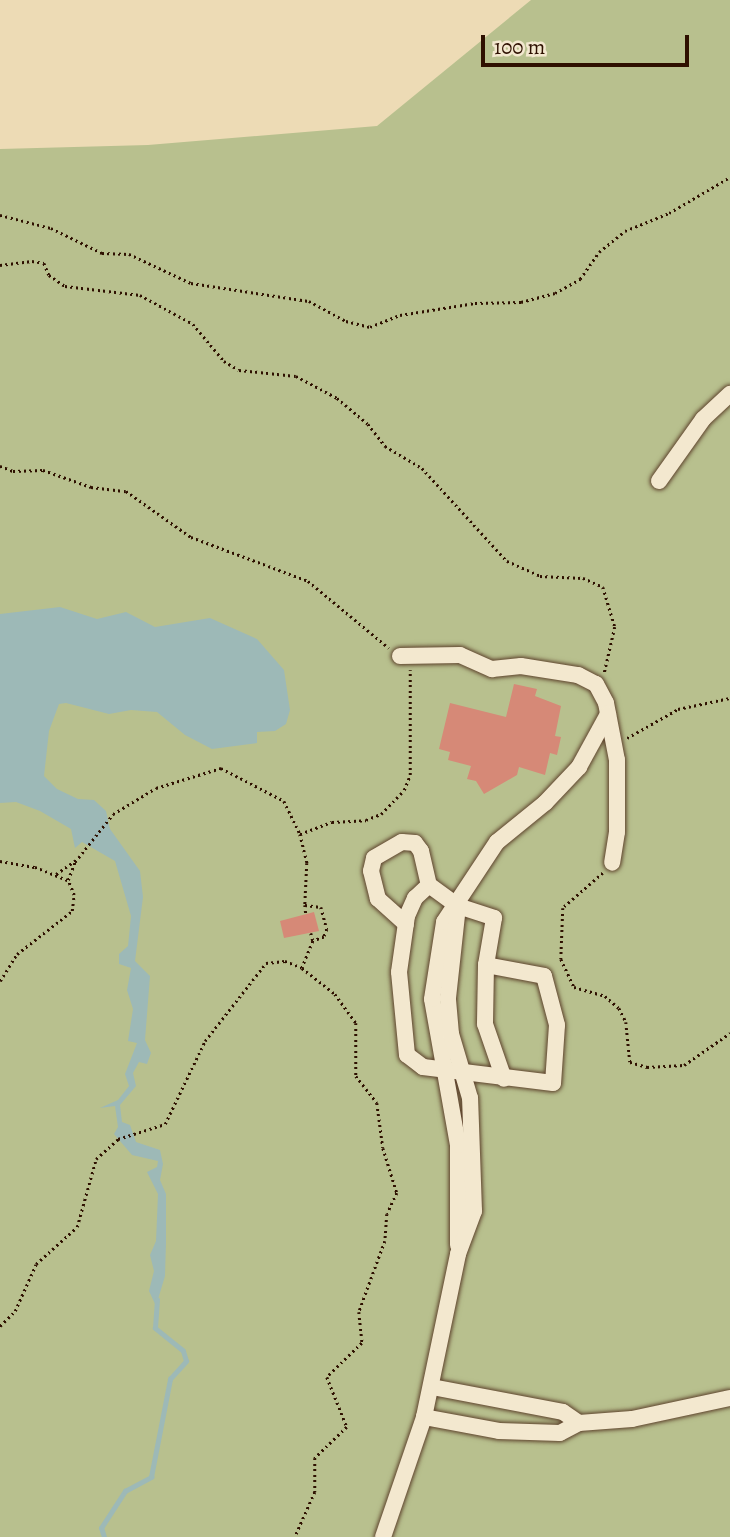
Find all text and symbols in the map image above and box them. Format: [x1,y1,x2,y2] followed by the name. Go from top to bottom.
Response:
[485,21,693,65] scale bar
[494,33,545,61] text: 100 m

